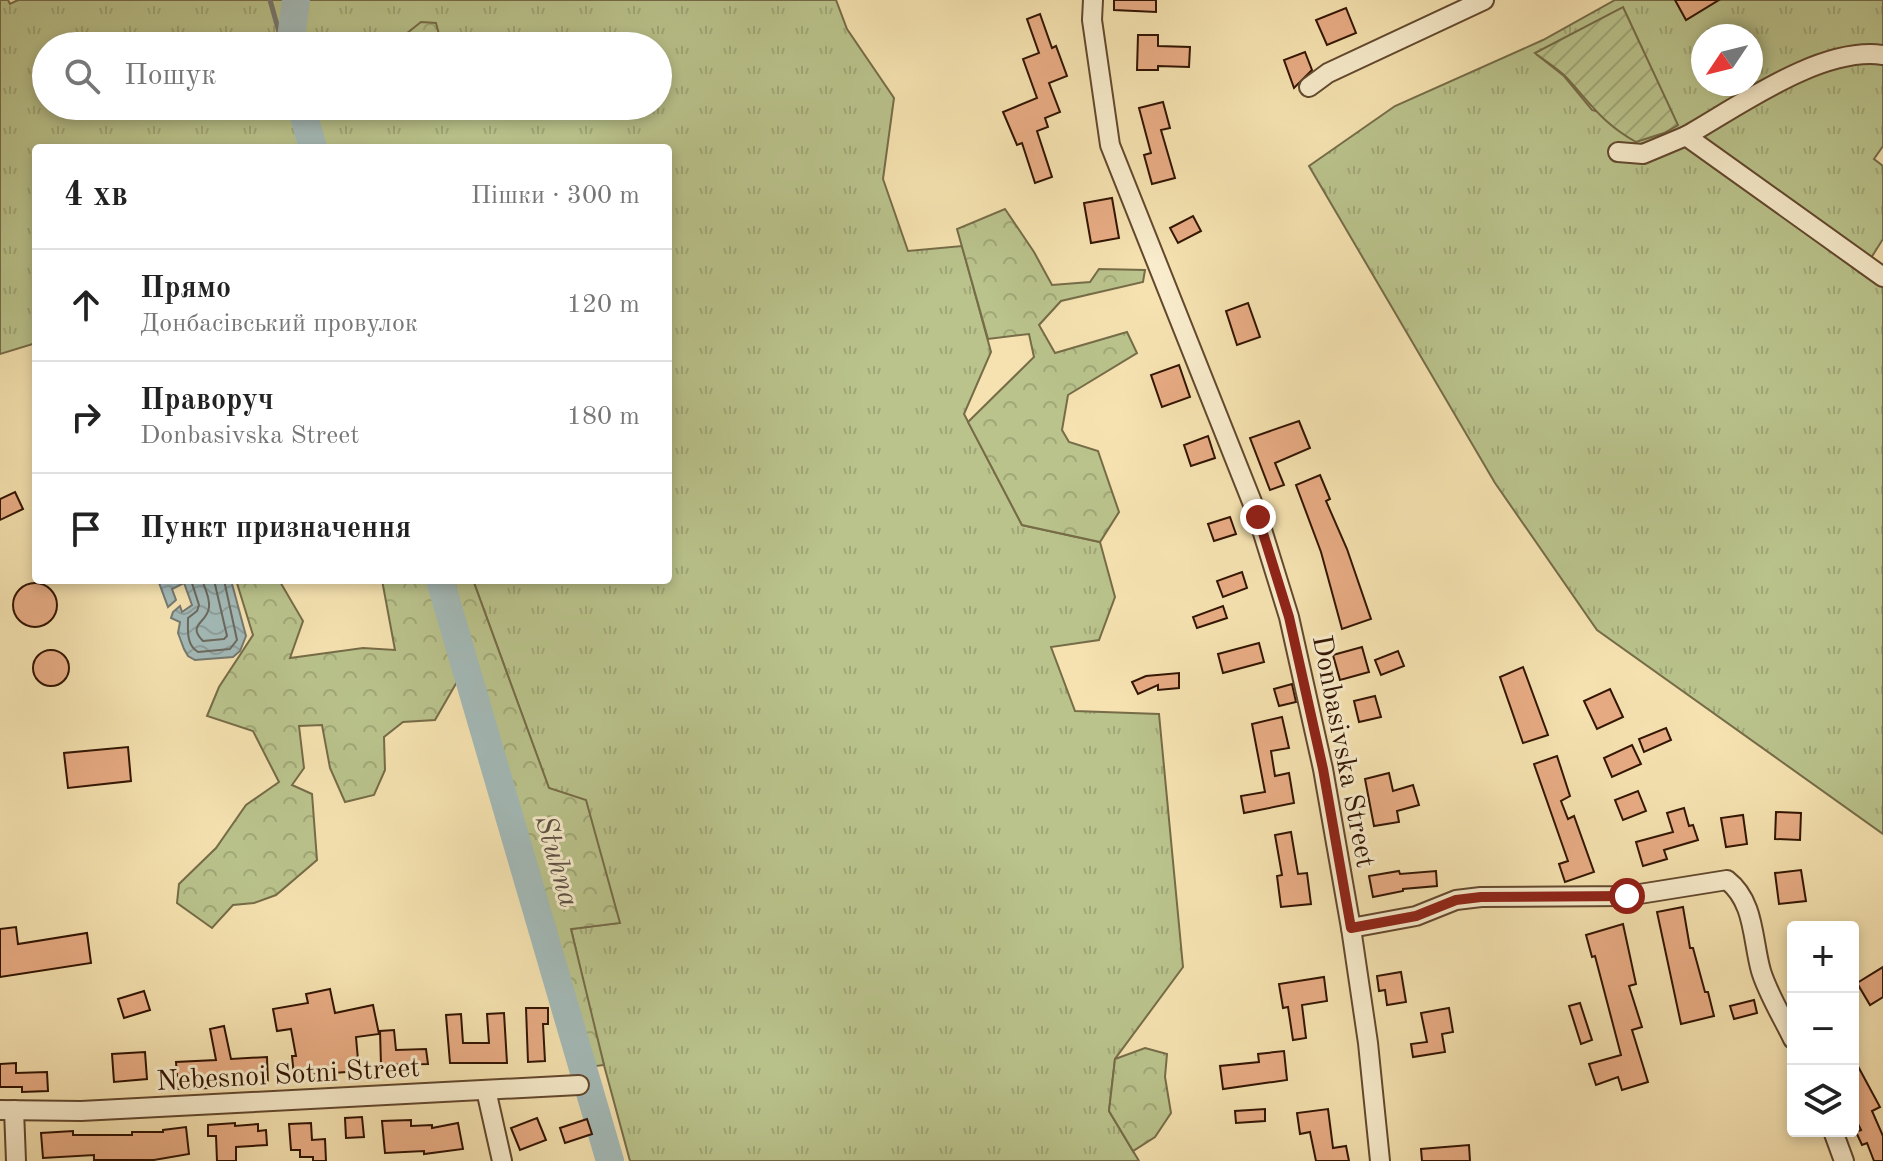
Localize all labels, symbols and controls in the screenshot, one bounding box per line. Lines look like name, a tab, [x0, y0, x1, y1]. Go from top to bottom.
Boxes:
north arrow	[1691, 24, 1763, 96]
search box	[32, 32, 672, 120]
icon: search	[60, 54, 104, 98]
text: Пошук	[124, 61, 216, 91]
text: 4 хв	[64, 179, 128, 213]
text: Пішки · 300 m	[471, 183, 640, 209]
text: Прямо	[140, 274, 231, 304]
icon: ahead	[64, 283, 108, 327]
text: 120 m	[567, 292, 640, 318]
text: Донбасівський провулок	[140, 311, 418, 337]
text: Праворуч	[140, 386, 274, 416]
icon: right	[64, 395, 108, 439]
text: 180 m	[567, 404, 640, 430]
text: Donbasivska Street	[140, 423, 359, 449]
route end	[1240, 499, 1276, 535]
icon: arrive	[64, 507, 108, 551]
text: Пункт призначення	[140, 514, 411, 544]
street label: Donbasivska Street	[1306, 633, 1378, 870]
water label: Stuhna	[529, 812, 583, 911]
route start	[1609, 878, 1645, 914]
map controls	[1787, 921, 1859, 1137]
button: +	[1787, 921, 1859, 993]
button: −	[1787, 993, 1859, 1065]
street label: Nebesnoi Sotni Street	[156, 1055, 421, 1097]
button: layers	[1787, 1065, 1859, 1137]

